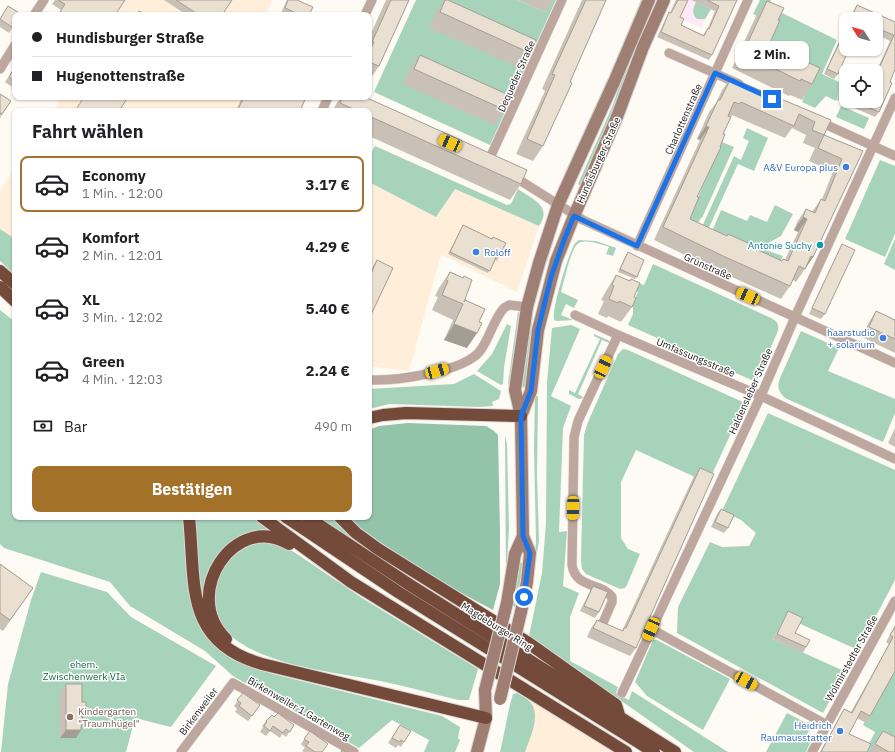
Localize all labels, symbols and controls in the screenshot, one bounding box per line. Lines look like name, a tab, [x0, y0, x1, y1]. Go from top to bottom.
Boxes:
north arrow	[839, 12, 883, 56]
map controls	[839, 12, 883, 108]
text: Hundisburger Straße	[56, 28, 204, 47]
street label: Dequeder Straße	[495, 38, 538, 114]
callout: 2 Min.	[735, 41, 809, 69]
text: 2 Min.	[753, 46, 791, 63]
button: locate	[839, 64, 883, 108]
text: Hugenottenstraße	[56, 66, 185, 85]
street label: Charlottenstraße	[662, 81, 705, 157]
route end	[763, 90, 781, 108]
street label: Hundisburger Straße	[574, 114, 624, 206]
text: Fahrt wählen	[32, 120, 143, 143]
car	[437, 133, 463, 153]
place label: A&V Europa plus	[763, 161, 838, 174]
marker: A&V Europa plus	[841, 162, 851, 172]
icon: car	[34, 166, 70, 202]
text: Economy	[82, 166, 146, 185]
text: 3.17 €	[305, 175, 350, 194]
text: 1 Min. · 12:00	[82, 185, 163, 202]
icon: car	[34, 228, 70, 264]
text: Komfort	[82, 228, 140, 247]
text: 4.29 €	[305, 237, 350, 256]
place label: Antonie Suchy	[748, 239, 812, 252]
marker: Antonie Suchy	[815, 240, 825, 250]
place label: Roloff	[484, 246, 511, 259]
text: 2 Min. · 12:01	[82, 247, 163, 264]
marker: Roloff	[471, 247, 481, 257]
street label: Grünstraße	[682, 250, 734, 283]
car	[735, 286, 761, 306]
icon: car	[34, 290, 70, 326]
text: XL	[82, 290, 100, 309]
text: 5.40 €	[305, 299, 350, 318]
text: 3 Min. · 12:02	[82, 309, 163, 326]
place label: haarstudio + solarium	[827, 326, 875, 351]
marker: haarstudio + solarium	[878, 333, 888, 343]
street label: Umfassungsstraße	[654, 335, 738, 380]
street label: Haldensleber Straße	[726, 346, 775, 436]
icon: car	[34, 352, 70, 388]
text: Green	[82, 352, 125, 371]
car	[592, 354, 614, 380]
text: 2.24 €	[305, 361, 350, 380]
car	[424, 362, 450, 380]
text: 4 Min. · 12:03	[82, 371, 163, 388]
icon: cash	[32, 415, 54, 437]
text: Bar	[64, 417, 87, 436]
text: 490 m	[314, 418, 352, 435]
button: Bestätigen	[32, 466, 352, 512]
car	[567, 496, 579, 520]
route start	[515, 588, 533, 606]
street label: Magdeburger Ring	[459, 599, 535, 654]
street label: Wolmirstedter Straße	[822, 612, 881, 704]
car	[641, 616, 661, 642]
park label: ehem. Zwischenwerk VIa	[43, 658, 126, 683]
car	[733, 670, 759, 692]
street label: Birkenweiler 1.Gartenweg	[245, 674, 353, 743]
street label: Birkenweiler	[176, 685, 221, 738]
place label: Kindergarten "Traumhügel"	[78, 705, 140, 730]
marker: Kindergarten "Traumhügel"	[65, 712, 75, 722]
place label: Heidrich Raumausstatter	[760, 719, 832, 744]
marker: Heidrich Raumausstatter	[835, 726, 845, 736]

